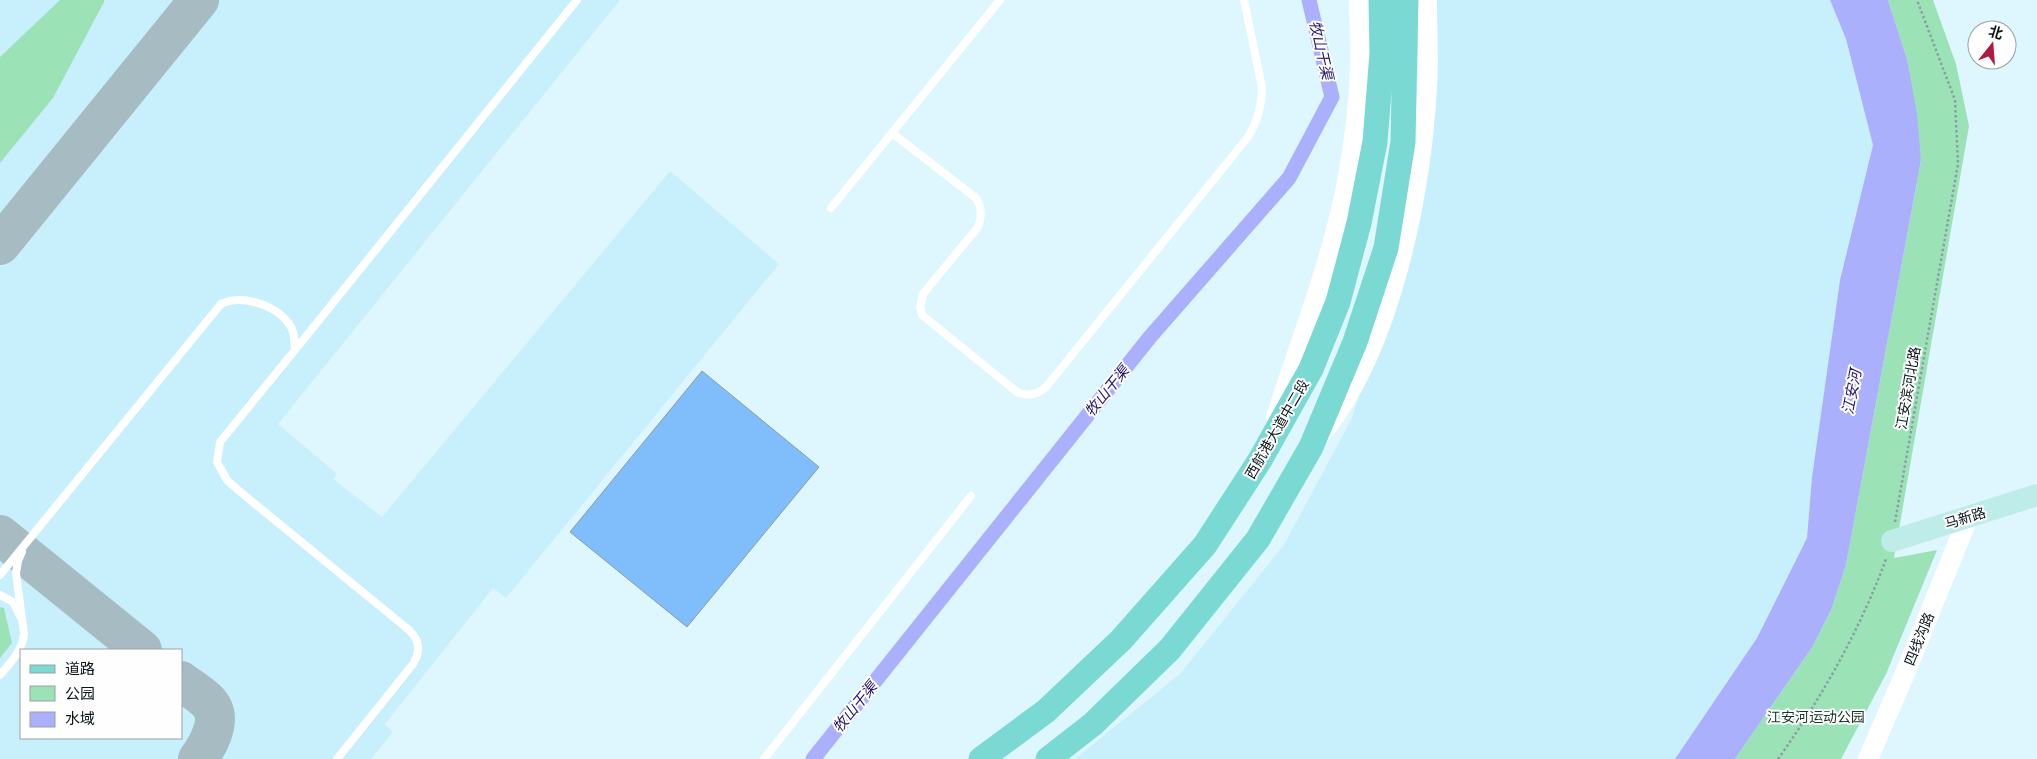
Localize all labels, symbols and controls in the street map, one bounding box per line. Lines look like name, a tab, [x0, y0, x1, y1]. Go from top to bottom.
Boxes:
water label: 牧山干渠	[1305, 19, 1338, 83]
north arrow	[1967, 20, 2017, 70]
text: 北	[1986, 22, 2005, 43]
street label: 江安滨河北路	[1892, 345, 1924, 431]
water label: 牧山干渠	[1080, 360, 1134, 420]
water label: 江安河	[1838, 365, 1866, 416]
street label: 西航港大道中二段	[1241, 376, 1313, 482]
street label: 马新路	[1942, 503, 1988, 533]
street label: 四线沟路	[1900, 610, 1938, 668]
legend	[20, 649, 182, 739]
text: 道路	[65, 659, 95, 678]
water label: 牧山干渠	[828, 676, 882, 736]
text: 公园	[65, 684, 95, 703]
park label: 江安河运动公园	[1767, 708, 1865, 726]
text: 水域	[65, 709, 95, 728]

